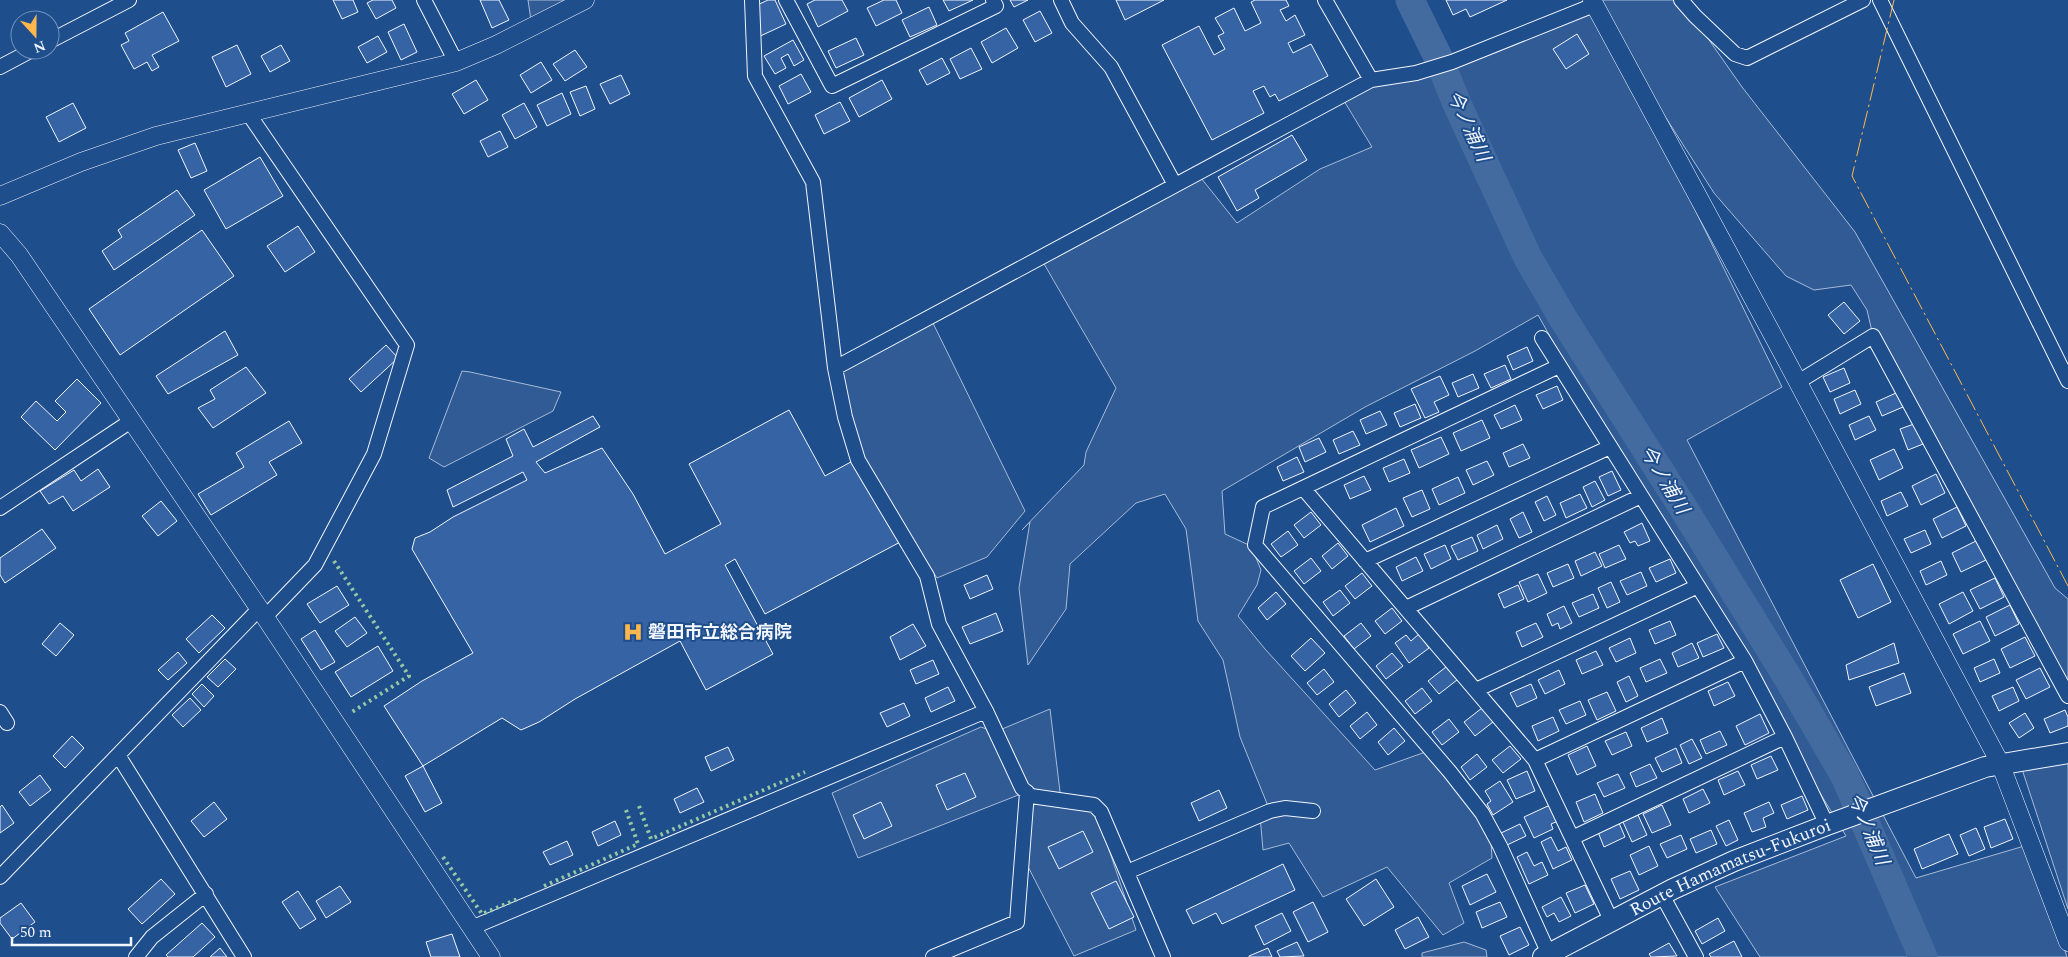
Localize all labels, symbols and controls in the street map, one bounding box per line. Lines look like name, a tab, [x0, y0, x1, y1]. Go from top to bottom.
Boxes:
north arrow	[10, 10, 60, 60]
text: N	[30, 35, 49, 59]
water label: 今ノ浦川	[1439, 85, 1498, 168]
water label: 今ノ浦川	[1632, 440, 1697, 522]
place label: 磐田市立総合病院	[648, 619, 792, 646]
hospital icon: 磐田市立総合病院	[622, 621, 644, 643]
water label: 今ノ浦川	[1840, 788, 1897, 871]
street label: Route Hamamatsu-Fukuroi	[1625, 811, 1835, 923]
scale bar	[12, 914, 131, 946]
text: 50 m	[20, 921, 52, 944]

